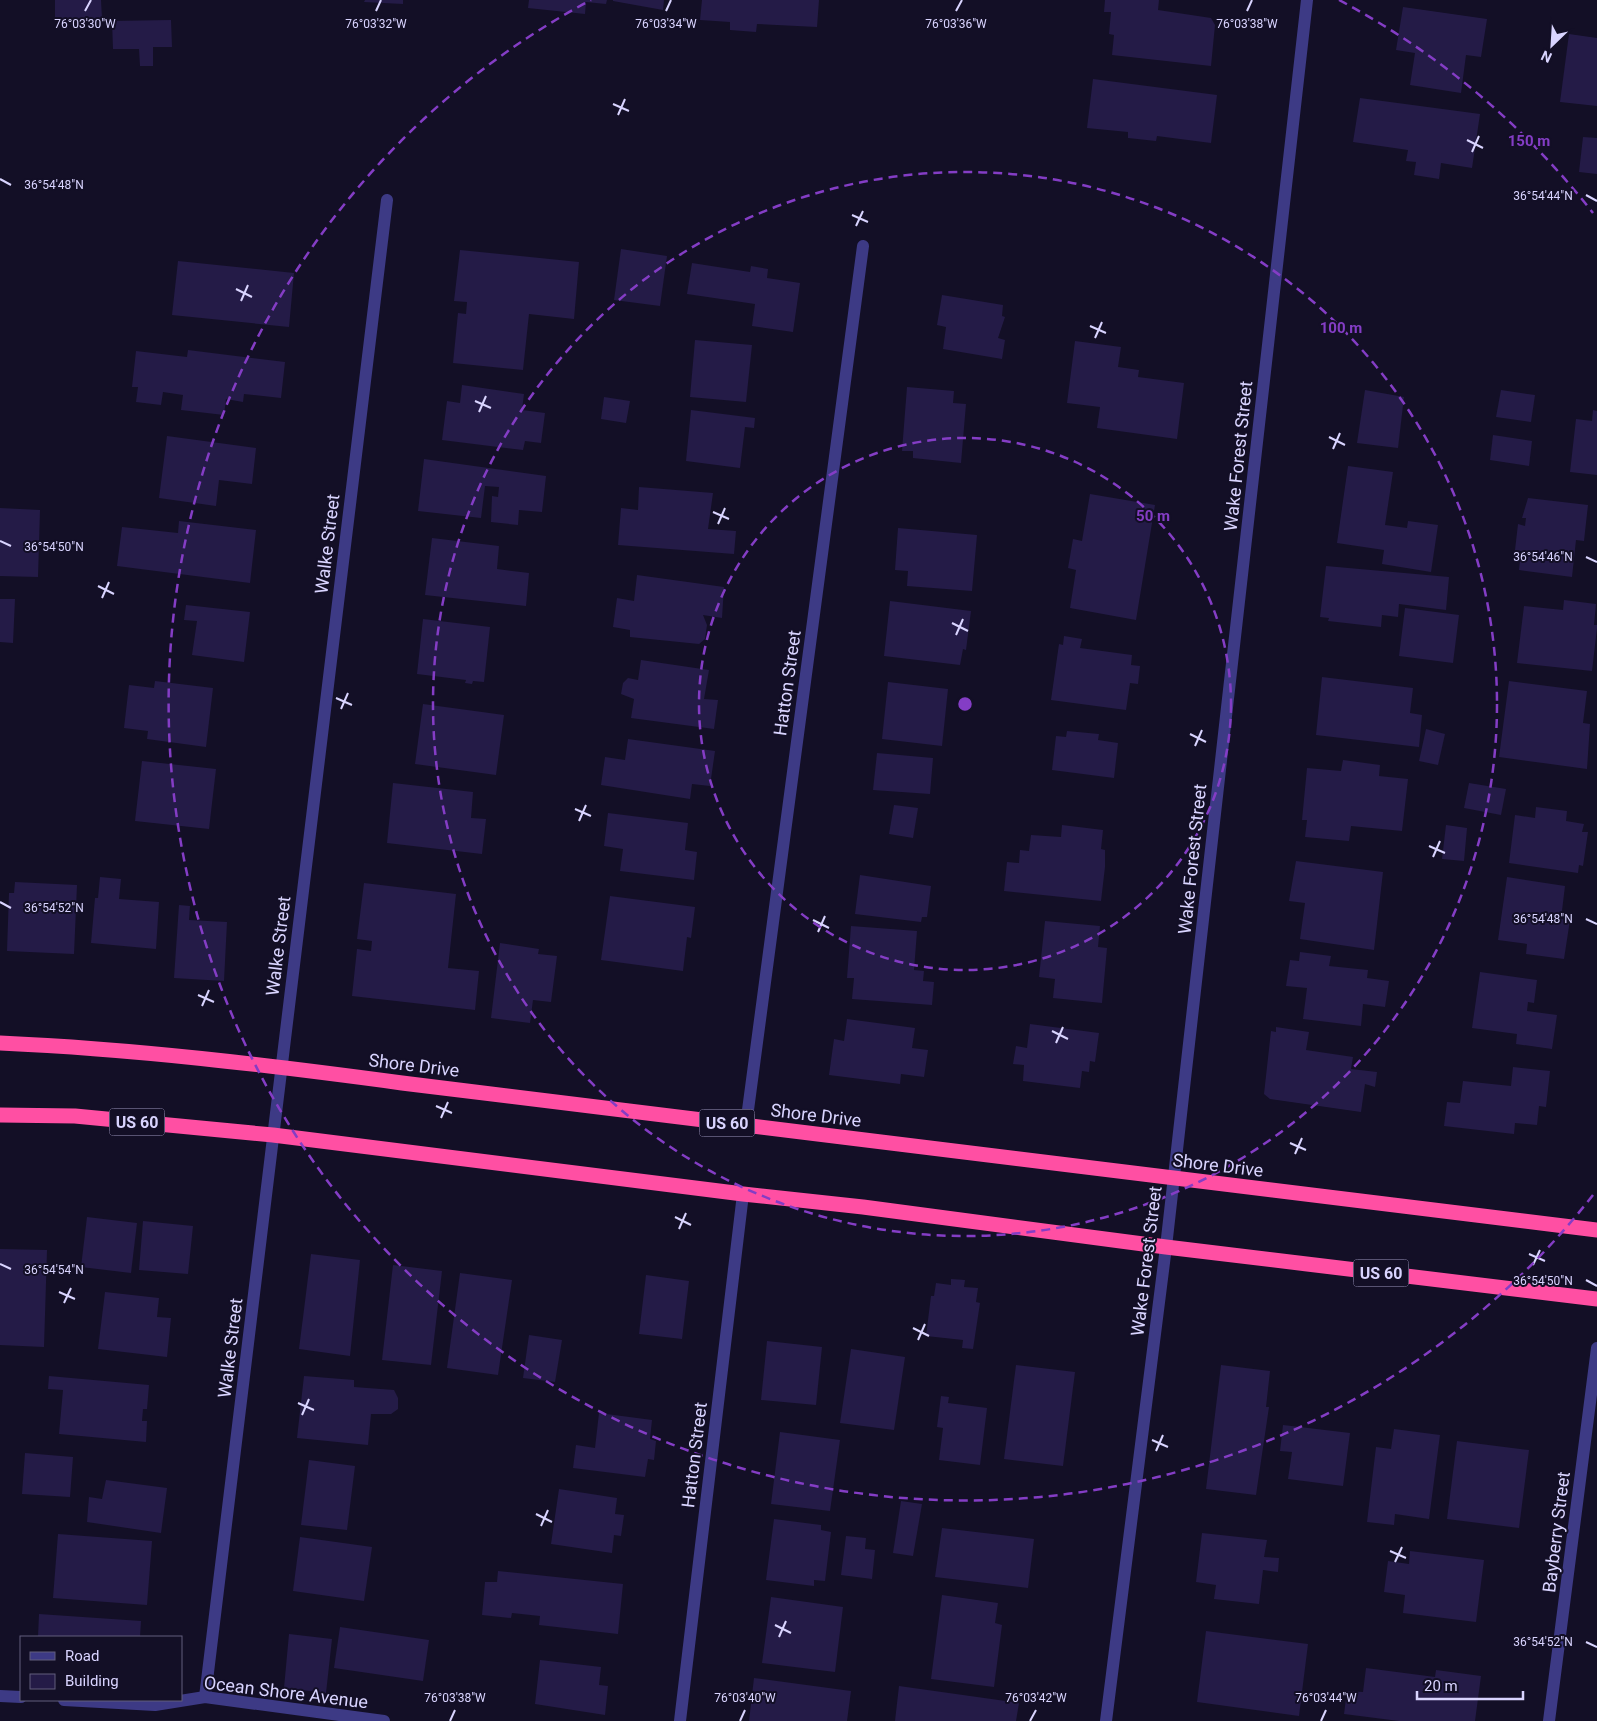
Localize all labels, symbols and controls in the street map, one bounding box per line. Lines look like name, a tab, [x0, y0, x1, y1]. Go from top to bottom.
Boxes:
text: 76°03'30"W	[54, 17, 116, 31]
text: 76°03'32"W	[345, 17, 407, 31]
text: 76°03'34"W	[635, 17, 697, 31]
text: 76°03'36"W	[925, 17, 987, 31]
text: 76°03'38"W	[1216, 17, 1278, 31]
north arrow	[1527, 20, 1577, 70]
text: N	[1539, 47, 1554, 66]
text: 150 m	[1508, 132, 1550, 150]
text: 36°54'48"N	[24, 178, 84, 192]
text: 36°54'44"N	[1513, 189, 1573, 203]
text: 100 m	[1320, 319, 1362, 337]
street label: Wake Forest Street	[1220, 380, 1256, 532]
street label: Walke Street	[310, 493, 344, 595]
text: 50 m	[1136, 507, 1170, 525]
text: 36°54'50"N	[24, 540, 84, 554]
text: 36°54'46"N	[1513, 550, 1573, 564]
street label: Hatton Street	[769, 629, 805, 737]
centre of rings	[956, 695, 974, 713]
street label: Wake Forest Street	[1174, 783, 1210, 935]
street label: Walke Street	[261, 895, 295, 997]
text: 36°54'52"N	[24, 901, 84, 915]
text: 36°54'48"N	[1513, 912, 1573, 926]
street label: Shore Drive	[367, 1049, 461, 1081]
street label: Shore Drive	[769, 1099, 863, 1131]
road number: US 60	[110, 1108, 164, 1136]
road number: US 60	[700, 1110, 754, 1136]
street label: Shore Drive	[1171, 1149, 1265, 1181]
street label: Wake Forest Street	[1126, 1185, 1166, 1337]
road number: US 60	[1354, 1260, 1408, 1286]
text: 36°54'54"N	[24, 1263, 84, 1277]
text: 36°54'50"N	[1513, 1274, 1573, 1288]
street label: Walke Street	[213, 1297, 247, 1399]
street label: Hatton Street	[677, 1401, 711, 1509]
street label: Bayberry Street	[1538, 1470, 1574, 1594]
text: 36°54'52"N	[1513, 1635, 1573, 1649]
legend	[20, 1636, 182, 1701]
text: Road	[65, 1647, 99, 1665]
scale bar	[1417, 1668, 1523, 1700]
text: Building	[65, 1672, 119, 1690]
street label: Ocean Shore Avenue	[203, 1672, 369, 1712]
text: 20 m	[1424, 1677, 1458, 1695]
text: 76°03'38"W	[424, 1691, 486, 1705]
text: 76°03'40"W	[714, 1691, 776, 1705]
text: 76°03'42"W	[1005, 1691, 1067, 1705]
text: 76°03'44"W	[1295, 1691, 1357, 1705]

